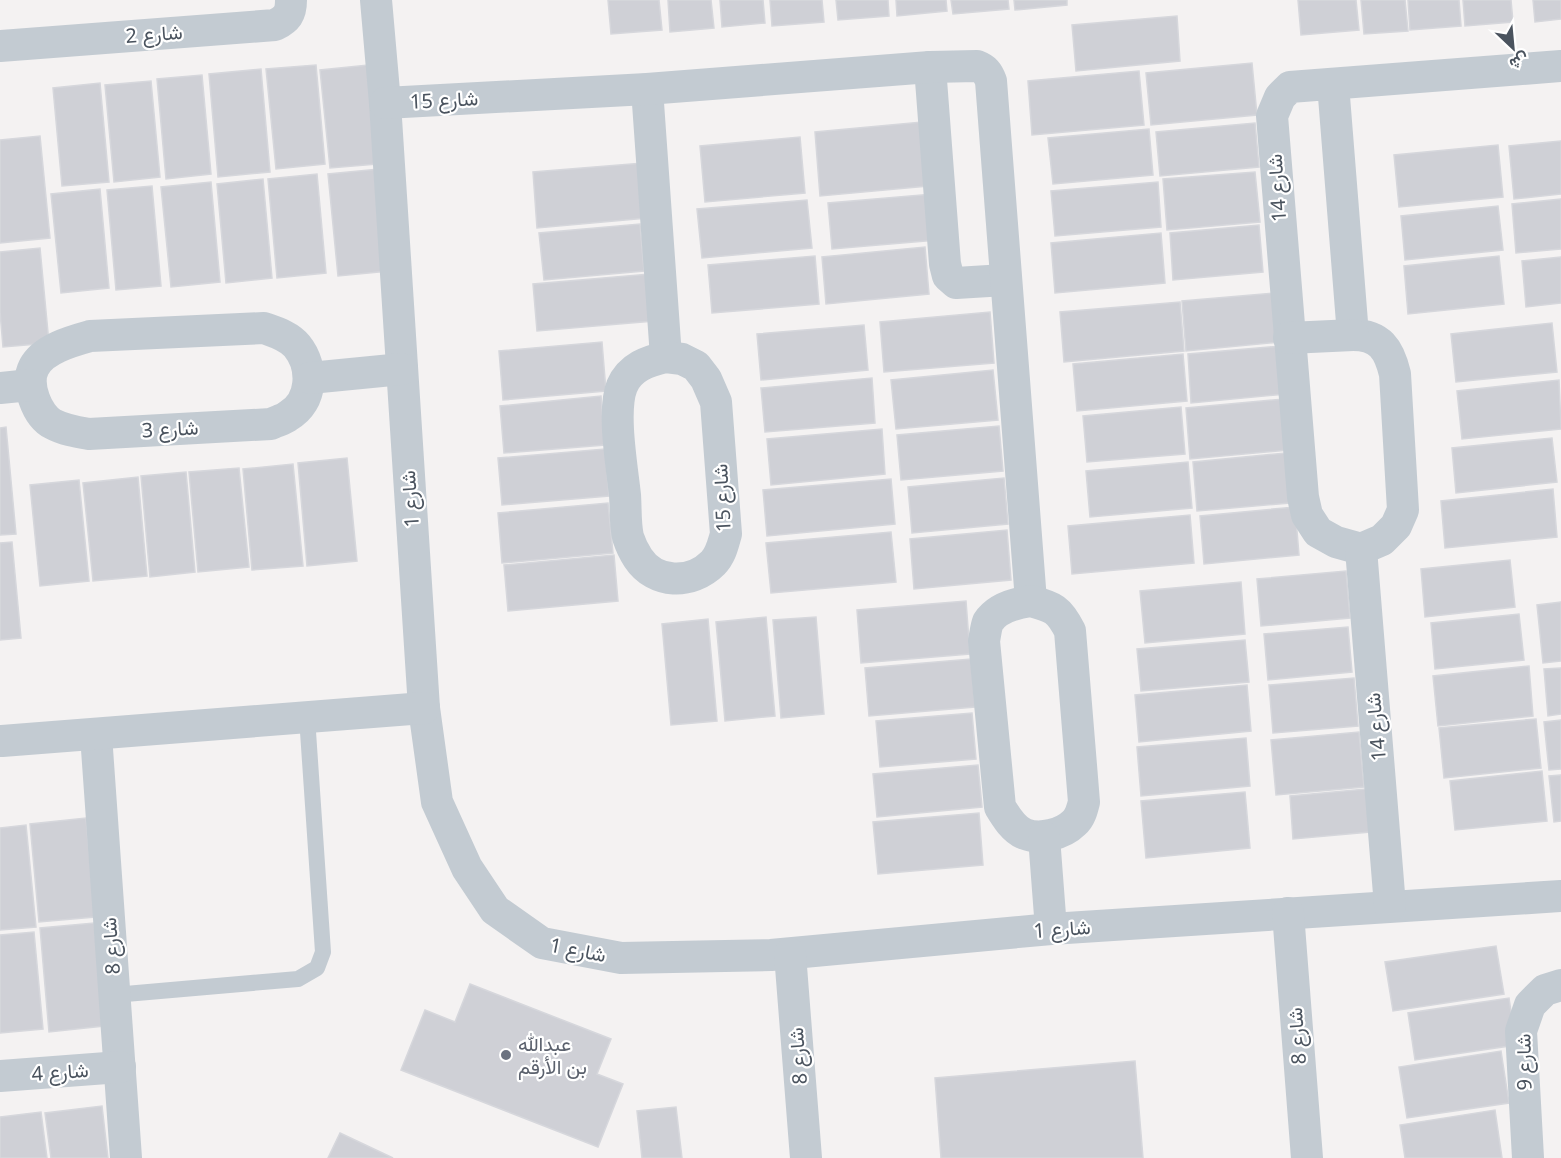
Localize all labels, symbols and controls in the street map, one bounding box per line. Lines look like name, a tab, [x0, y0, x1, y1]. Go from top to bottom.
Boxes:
street label: شارع 2	[125, 18, 183, 50]
north arrow	[1483, 18, 1543, 78]
text: ش	[1506, 47, 1533, 76]
street label: شارع 15	[409, 84, 479, 116]
street label: شارع 14	[1261, 153, 1293, 223]
street label: شارع 3	[141, 414, 199, 444]
street label: شارع 15	[706, 463, 738, 533]
street label: شارع 1	[394, 470, 426, 528]
street label: شارع 14	[1359, 692, 1393, 762]
street label: شارع 1	[1033, 913, 1091, 945]
street label: شارع 8	[95, 917, 127, 975]
street label: شارع 1	[547, 931, 609, 969]
street label: شارع 8	[1281, 1007, 1313, 1065]
street label: شارع 8	[782, 1027, 814, 1085]
place label: عبدالله بن الأرقم	[518, 1030, 587, 1080]
street label: شارع 9	[1510, 1033, 1538, 1091]
marker: عبدالله بن الأرقم	[499, 1048, 513, 1062]
street label: شارع 4	[31, 1056, 89, 1088]

